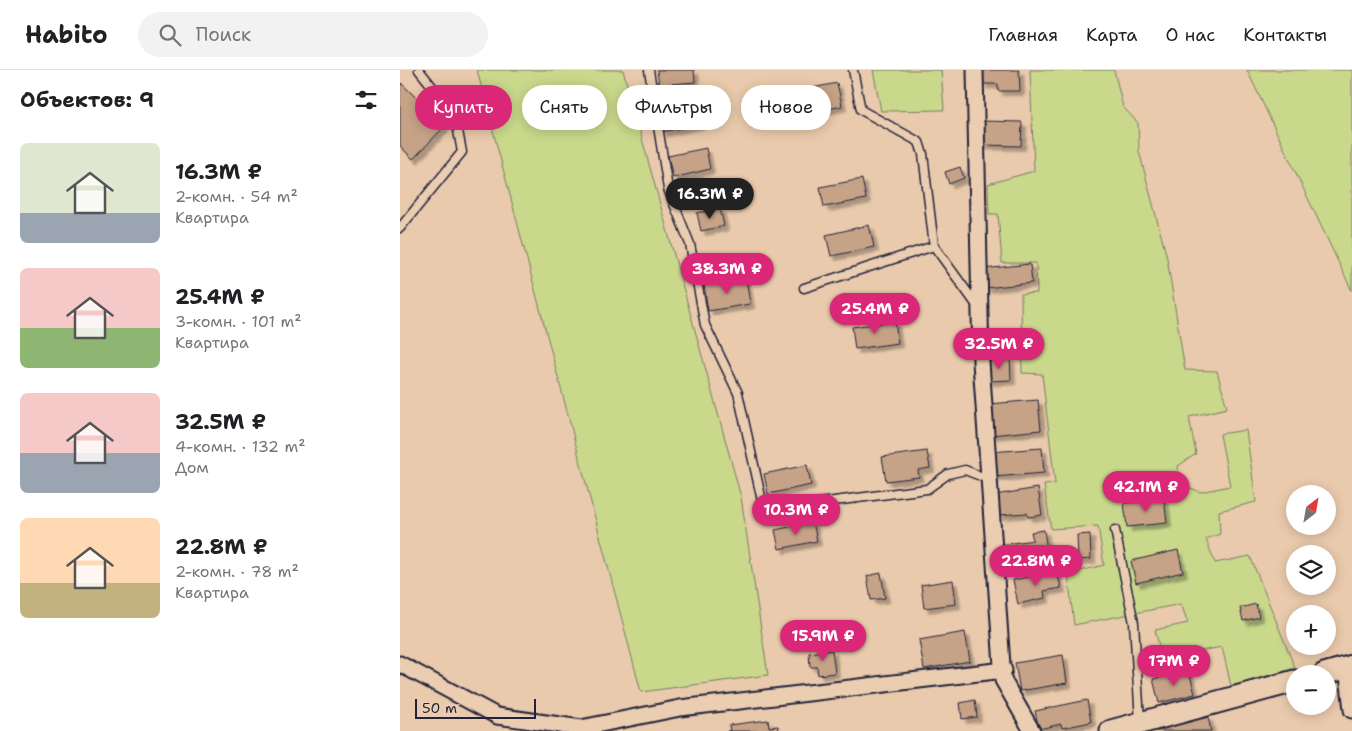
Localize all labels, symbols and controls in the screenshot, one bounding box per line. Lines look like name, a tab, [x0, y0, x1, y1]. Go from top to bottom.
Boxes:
search box	[138, 12, 488, 57]
text: Habito	[25, 19, 108, 51]
icon: search	[156, 21, 184, 49]
text: Поиск	[196, 22, 251, 47]
text: Главная	[988, 23, 1058, 47]
text: Карта	[1086, 23, 1138, 47]
text: О нас	[1166, 23, 1215, 47]
text: Контакты	[1243, 23, 1327, 47]
chip: Купить	[415, 85, 512, 130]
chip: Снять	[522, 85, 607, 130]
chip: Фильтры	[617, 85, 731, 130]
chip: Новое	[741, 85, 831, 130]
text: Объектов: 9	[20, 86, 154, 114]
icon: filters	[352, 86, 380, 114]
text: 16.3M ₽	[175, 158, 262, 186]
icon: home	[60, 163, 120, 223]
pin: 16.3M ₽	[664, 178, 756, 220]
text: 16.3M ₽	[677, 183, 743, 204]
text: 2-комн. · 54 m²	[175, 186, 298, 207]
text: Квартира	[175, 207, 249, 228]
pin: 38.3M ₽	[681, 252, 773, 295]
text: 38.3M ₽	[692, 258, 762, 279]
text: 25.4M ₽	[175, 283, 265, 311]
icon: home	[60, 288, 120, 348]
pin: 25.4M ₽	[829, 292, 921, 335]
text: 25.4M ₽	[841, 298, 909, 319]
text: 3-комн. · 101 m²	[175, 311, 302, 332]
pin: 32.5M ₽	[953, 328, 1045, 370]
text: Квартира	[175, 332, 249, 353]
text: 32.5M ₽	[964, 333, 1034, 354]
text: 32.5M ₽	[175, 408, 266, 436]
icon: home	[60, 413, 120, 473]
text: 4-комн. · 132 m²	[175, 436, 306, 457]
text: Дом	[175, 457, 209, 478]
pin: 42.1M ₽	[1100, 470, 1192, 513]
text: 42.1M ₽	[1114, 476, 1178, 497]
north arrow	[1286, 485, 1336, 535]
map controls	[1286, 485, 1336, 715]
pin: 10.3M ₽	[750, 494, 842, 536]
text: 10.3M ₽	[763, 499, 829, 520]
text: 22.8M ₽	[175, 533, 268, 561]
icon: home	[60, 538, 120, 598]
pin: 22.8M ₽	[990, 544, 1082, 587]
button: layers	[1286, 545, 1336, 595]
text: 22.8M ₽	[1001, 550, 1071, 571]
text: 2-комн. · 78 m²	[175, 561, 299, 582]
text: Квартира	[175, 582, 249, 603]
button: +	[1286, 605, 1336, 655]
pin: 15.9M ₽	[777, 620, 869, 662]
text: 15.9M ₽	[791, 625, 855, 646]
pin: 17M ₽	[1139, 644, 1209, 687]
text: 17M ₽	[1148, 650, 1200, 671]
button: −	[1286, 665, 1336, 715]
scale bar	[415, 696, 536, 719]
text: 50 m	[422, 699, 457, 717]

